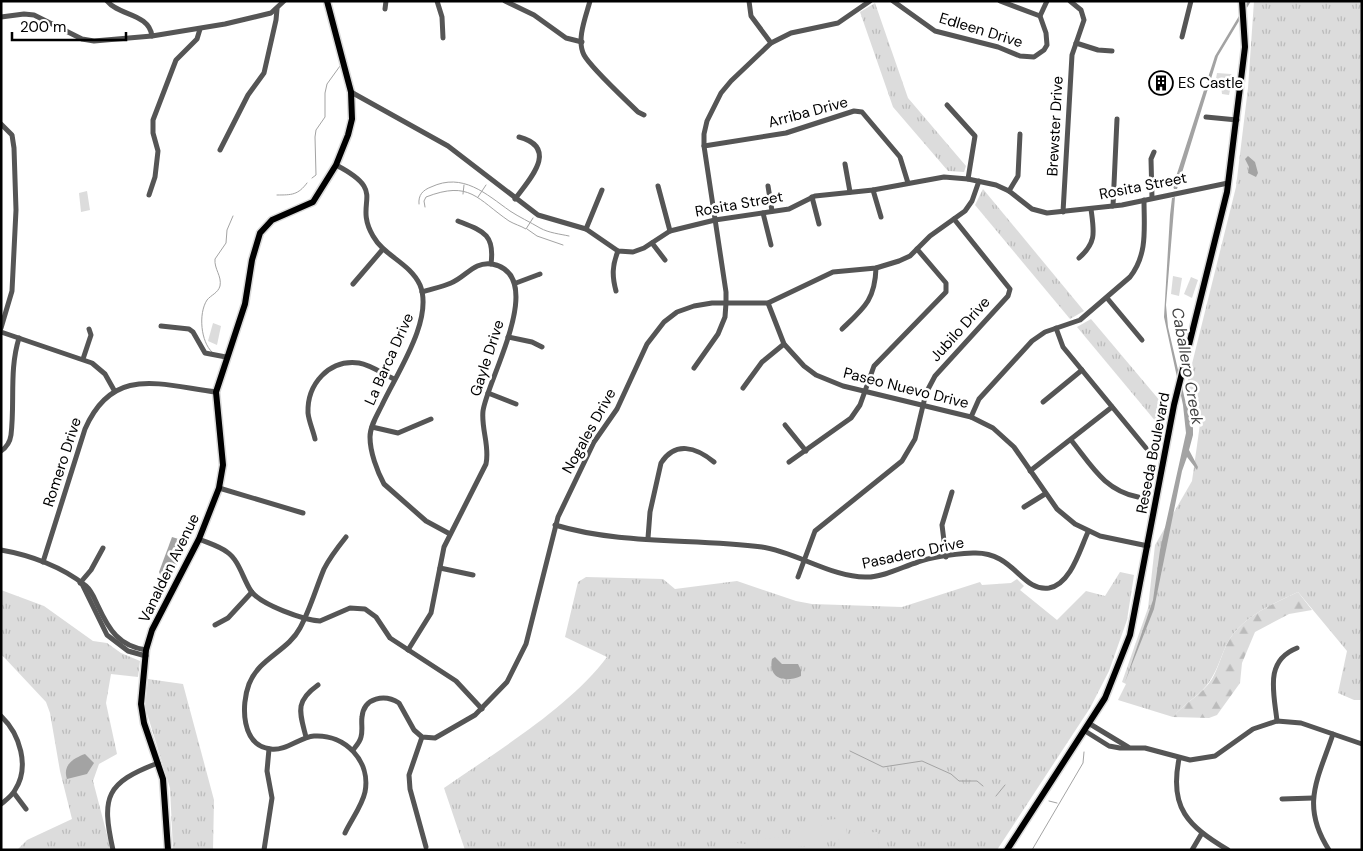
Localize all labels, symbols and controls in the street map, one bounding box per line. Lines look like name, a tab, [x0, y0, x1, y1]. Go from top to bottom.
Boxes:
street label: Edleen Drive	[937, 8, 1025, 52]
scale bar	[12, 10, 126, 42]
text: 200 m	[20, 17, 66, 37]
building icon: ES Castle	[1148, 70, 1174, 96]
place label: ES Castle	[1178, 73, 1243, 93]
street label: Brewster Drive	[1042, 75, 1068, 177]
street label: Arriba Drive	[766, 92, 850, 132]
street label: Rosita Street	[1097, 168, 1189, 204]
street label: Rosita Street	[693, 186, 785, 222]
street label: Jubilo Drive	[926, 292, 994, 366]
water label: Caballero Creek	[1167, 306, 1208, 427]
street label: La Barca Drive	[360, 310, 418, 408]
street label: Gayle Drive	[465, 317, 509, 399]
street label: Paseo Nuevo Drive	[841, 363, 971, 413]
street label: Nogales Drive	[557, 385, 621, 477]
street label: Reseda Boulevard	[1131, 391, 1175, 515]
street label: Romero Drive	[38, 415, 86, 509]
street label: Vanalden Avenue	[134, 510, 204, 626]
street label: Pasadero Drive	[860, 532, 966, 574]

